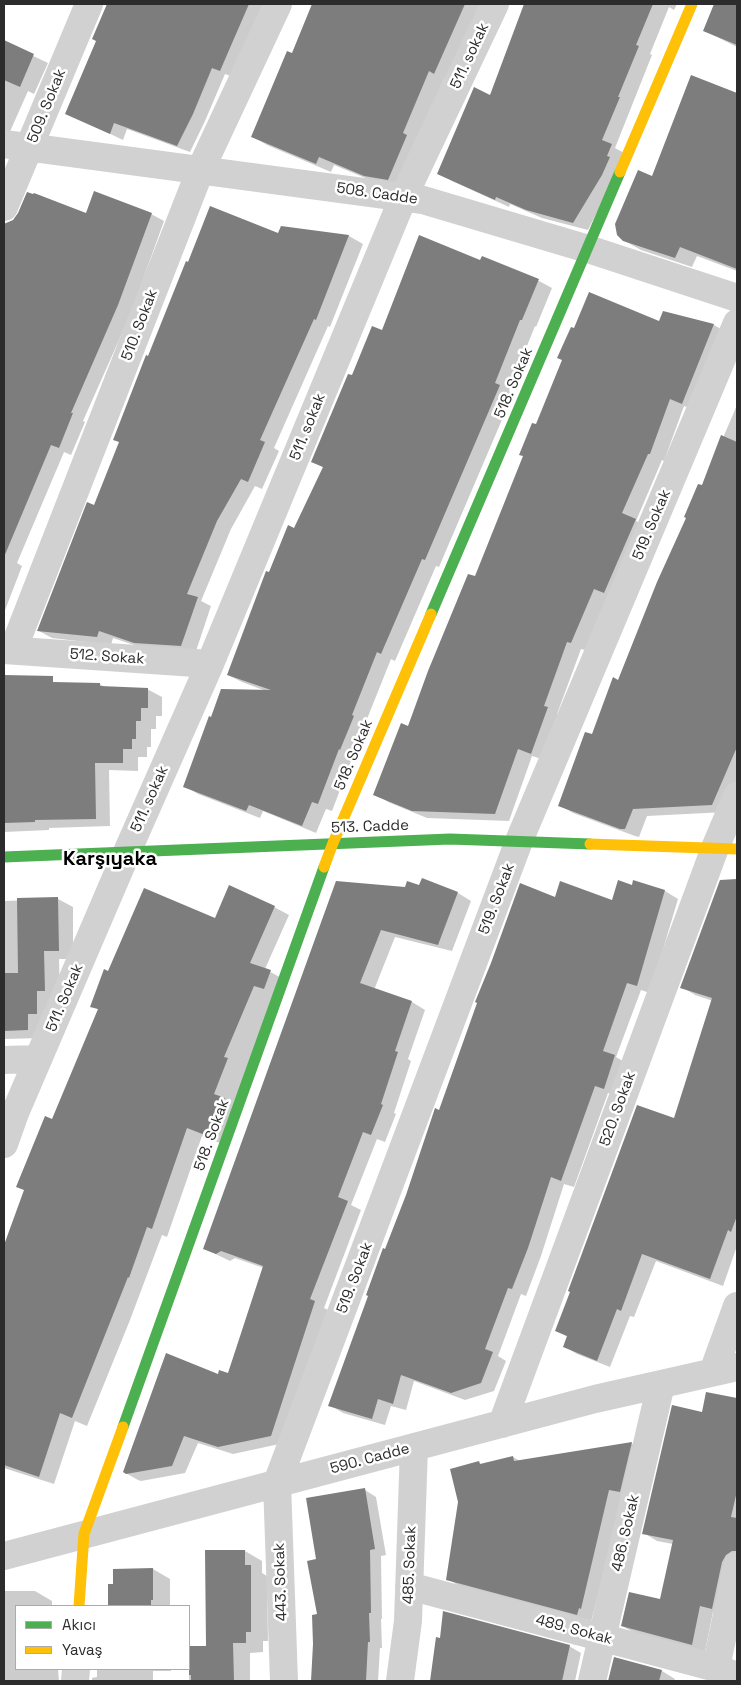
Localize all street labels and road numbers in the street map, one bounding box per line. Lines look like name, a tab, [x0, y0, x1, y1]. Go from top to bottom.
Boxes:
street label: 511. sokak	[447, 20, 493, 92]
street label: 509. Sokak	[24, 66, 70, 146]
street label: 508. Cadde	[335, 179, 419, 209]
street label: 510. Sokak	[118, 287, 162, 363]
street label: 518. Sokak	[491, 345, 537, 421]
street label: 511. sokak	[286, 391, 330, 463]
street label: 519. Sokak	[629, 487, 675, 563]
street label: 512. Sokak	[69, 645, 145, 669]
street label: 518. Sokak	[331, 717, 377, 793]
street label: 511. sokak	[127, 763, 173, 835]
street label: 513. Cadde	[331, 817, 409, 837]
street label: 519. Sokak	[475, 861, 519, 937]
street label: 511. Sokak	[43, 961, 87, 1035]
street label: 520. Sokak	[596, 1069, 640, 1149]
street label: 518. Sokak	[191, 1097, 233, 1173]
street label: 519. Sokak	[333, 1240, 377, 1316]
street label: 590. Cadde	[328, 1440, 412, 1478]
street label: 486. Sokak	[608, 1493, 644, 1573]
street label: 485. Sokak	[400, 1526, 420, 1604]
street label: 443. Sokak	[271, 1542, 291, 1622]
street label: 489. Sokak	[534, 1611, 614, 1649]

